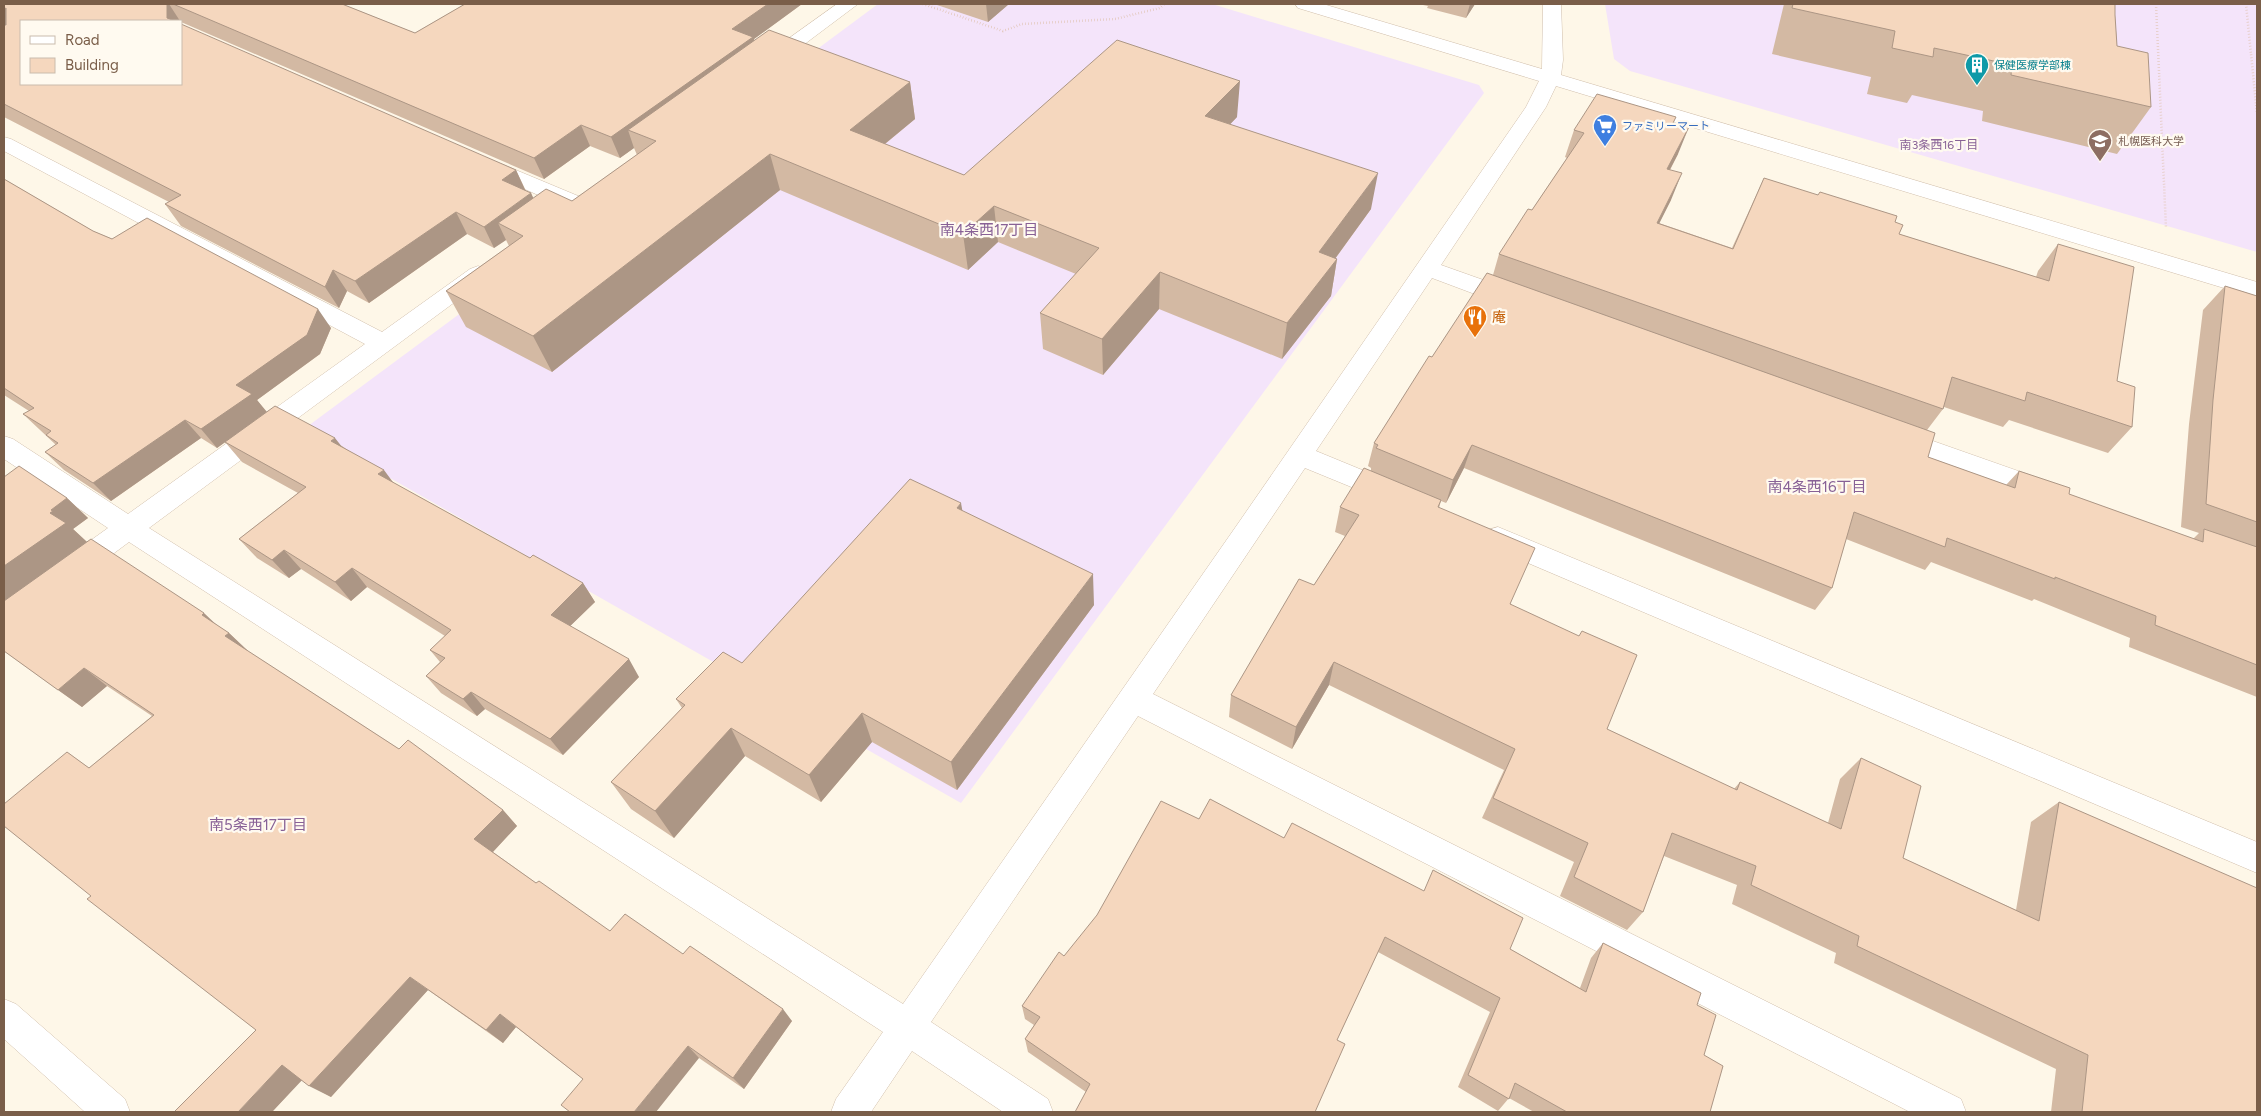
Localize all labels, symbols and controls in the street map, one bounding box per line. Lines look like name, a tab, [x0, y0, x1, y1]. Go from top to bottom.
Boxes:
legend	[20, 20, 182, 85]
text: Road	[65, 31, 100, 49]
building icon: 保健医療学部棟	[1964, 52, 1990, 86]
text: Building	[65, 56, 119, 74]
place label: 保健医療学部棟	[1994, 59, 2071, 72]
supermarket icon: ファミリーマート	[1592, 113, 1618, 147]
place label: ファミリーマート	[1622, 120, 1710, 133]
school or university icon: 札幌医科大学	[2087, 128, 2113, 162]
place label: 札幌医科大学	[2118, 135, 2184, 148]
district label: 南3条西16丁目	[1900, 138, 1978, 152]
district label: 南4条西17丁目	[940, 221, 1038, 239]
restaurant icon: 庵	[1462, 304, 1488, 338]
place label: 庵	[1492, 309, 1506, 326]
district label: 南4条西16丁目	[1767, 478, 1867, 496]
district label: 南5条西17丁目	[209, 816, 307, 834]

